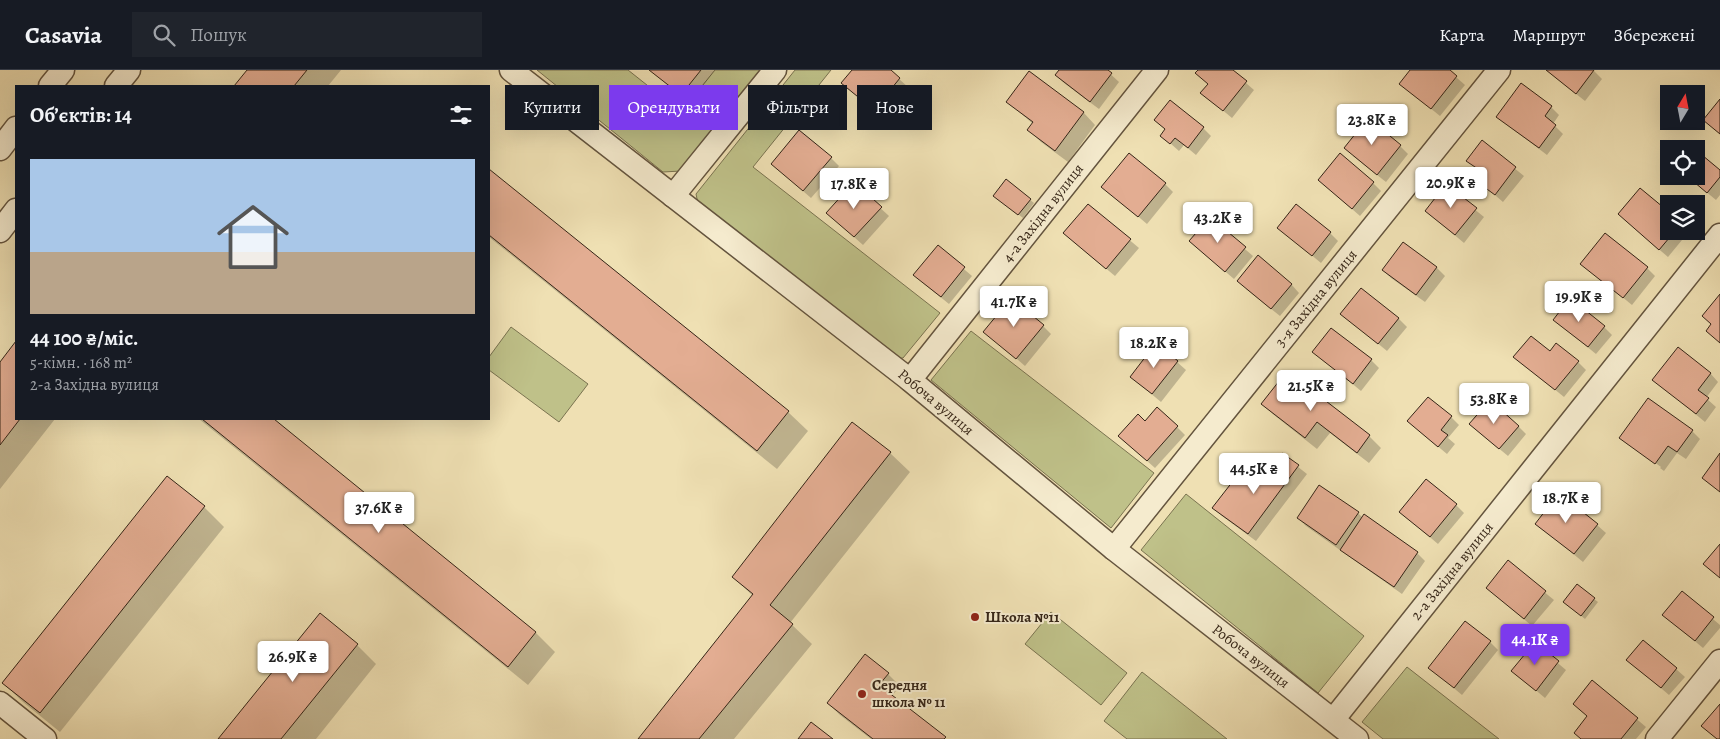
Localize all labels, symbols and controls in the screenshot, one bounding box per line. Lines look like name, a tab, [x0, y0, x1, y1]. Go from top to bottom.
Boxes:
search box	[132, 12, 482, 57]
text: Casavia	[25, 19, 102, 51]
icon: search	[150, 21, 178, 49]
text: Пошук	[190, 22, 247, 48]
text: Карта	[1439, 23, 1485, 47]
text: Маршрут	[1513, 23, 1586, 47]
text: Збережені	[1614, 23, 1695, 47]
chip: Купити	[505, 85, 599, 130]
chip: Орендувати	[609, 85, 738, 130]
chip: Фільтри	[748, 85, 847, 130]
chip: Нове	[857, 85, 932, 130]
north arrow	[1660, 85, 1705, 130]
map controls	[1660, 85, 1705, 240]
text: Об’єктів: 14	[30, 101, 132, 129]
icon: filters	[447, 101, 475, 129]
pin: 23.8K ₴	[1326, 104, 1418, 146]
text: 23.8K ₴	[1348, 109, 1396, 131]
button: locate	[1660, 140, 1705, 185]
street label: 4-а Західна вулиця	[998, 159, 1088, 267]
pin: 20.9K ₴	[1405, 166, 1497, 209]
pin: 17.8K ₴	[808, 168, 900, 210]
text: 20.9K ₴	[1426, 172, 1476, 194]
text: 17.8K ₴	[831, 173, 877, 195]
icon: home	[208, 192, 298, 282]
button: layers	[1660, 195, 1705, 240]
pin: 43.2K ₴	[1172, 202, 1264, 244]
text: 43.2K ₴	[1194, 207, 1242, 229]
street label: 3-я Західна вулиця	[1270, 245, 1362, 351]
pin: 19.9K ₴	[1533, 280, 1625, 323]
pin: 41.7K ₴	[968, 286, 1060, 328]
text: 19.9K ₴	[1556, 286, 1602, 308]
text: 41.7K ₴	[991, 291, 1037, 313]
text: 44 100 ₴/міс.	[30, 324, 139, 352]
pin: 18.2K ₴	[1108, 326, 1200, 369]
text: 18.2K ₴	[1130, 332, 1178, 354]
text: 5-кімн. · 168 m²	[30, 352, 132, 374]
street label: Робоча вулиця	[894, 364, 978, 440]
pin: 21.5K ₴	[1265, 370, 1357, 412]
text: 2-а Західна вулиця	[30, 374, 159, 396]
text: 21.5K ₴	[1288, 375, 1334, 397]
pin: 53.8K ₴	[1448, 382, 1540, 425]
text: 53.8K ₴	[1470, 388, 1518, 410]
pin: 44.5K ₴	[1208, 452, 1300, 495]
text: 44.5K ₴	[1230, 458, 1278, 480]
pin: 18.7K ₴	[1520, 482, 1612, 524]
text: 18.7K ₴	[1543, 487, 1589, 509]
pin: 37.6K ₴	[333, 492, 425, 534]
text: 37.6K ₴	[355, 497, 403, 519]
street label: 2-а Західна вулиця	[1406, 518, 1498, 624]
place label: Школа №11	[985, 607, 1060, 627]
marker: Школа №11	[969, 611, 981, 623]
street label: Робоча вулиця	[1208, 619, 1294, 693]
pin: 44.1K ₴	[1489, 624, 1581, 666]
text: 44.1K ₴	[1511, 629, 1559, 651]
pin: 26.9K ₴	[247, 640, 339, 683]
text: 26.9K ₴	[269, 646, 317, 668]
place label: Середня школа № 11	[872, 675, 946, 712]
marker: Середня школа № 11	[856, 688, 868, 700]

